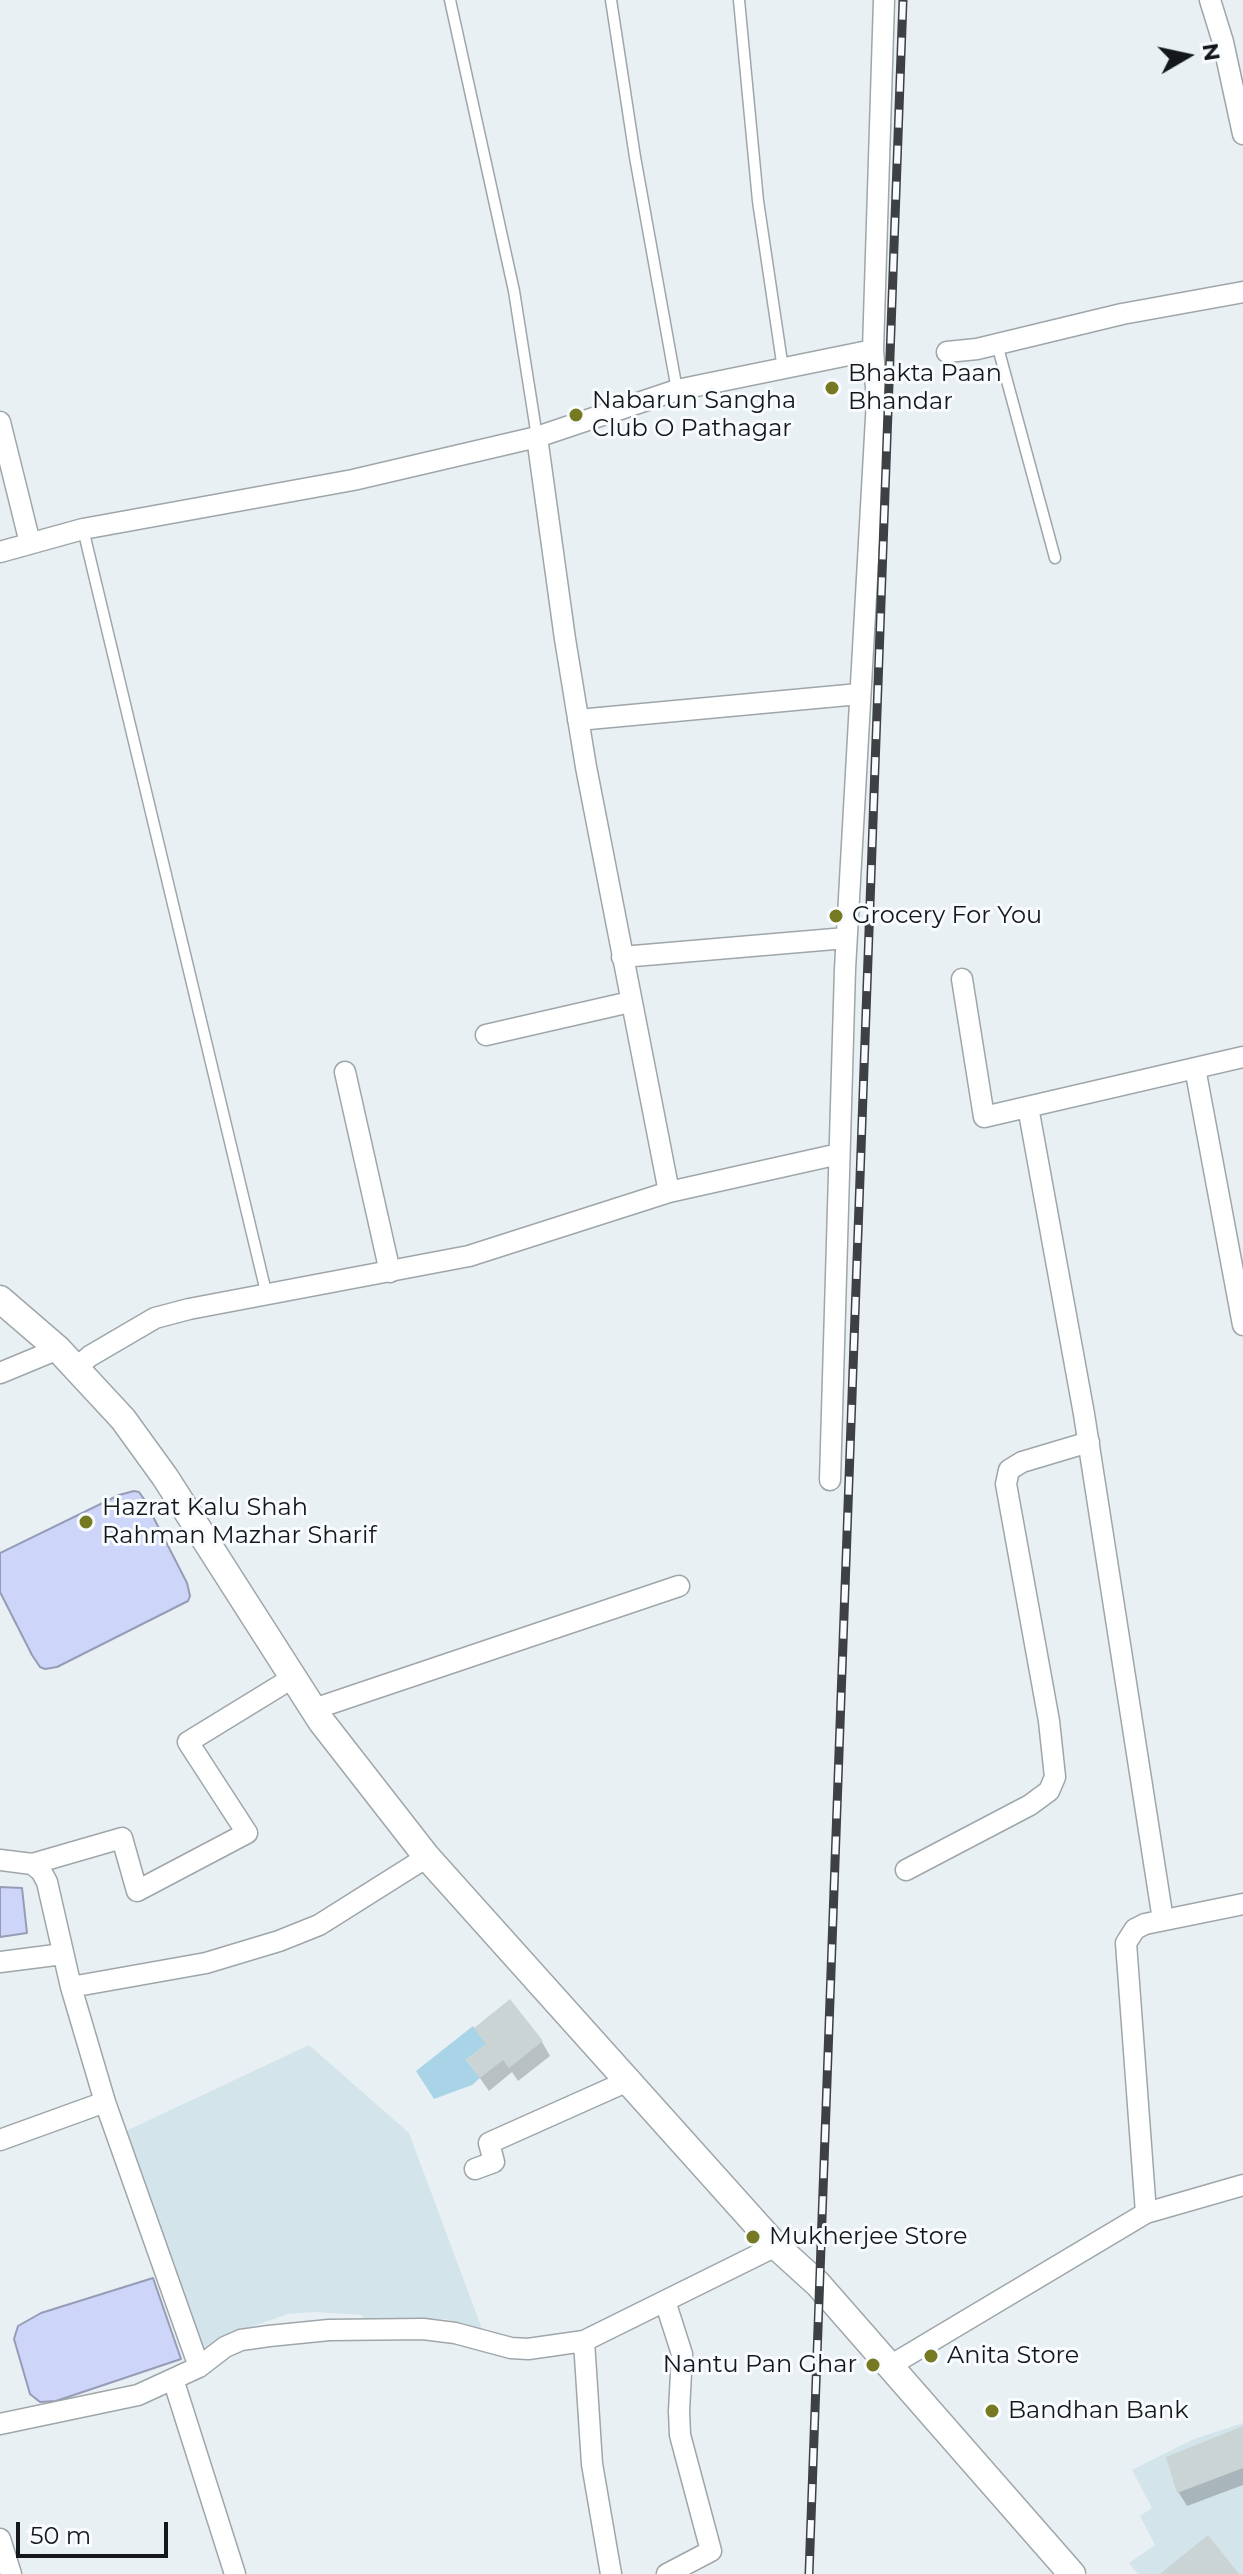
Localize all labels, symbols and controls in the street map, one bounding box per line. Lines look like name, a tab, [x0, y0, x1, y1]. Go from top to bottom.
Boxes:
north arrow	[1147, 16, 1227, 96]
text: N	[1196, 41, 1226, 63]
place label: Bhakta Paan Bhandar	[848, 360, 1002, 416]
marker: Bhakta Paan Bhandar	[823, 379, 841, 397]
place label: Nabarun Sangha Club O Pathagar	[592, 387, 796, 443]
marker: Nabarun Sangha Club O Pathagar	[567, 406, 585, 424]
place label: Grocery For You	[852, 902, 1042, 930]
marker: Grocery For You	[827, 907, 845, 925]
place label: Hazrat Kalu Shah Rahman Mazhar Sharif	[102, 1494, 377, 1550]
marker: Hazrat Kalu Shah Rahman Mazhar Sharif	[77, 1513, 95, 1531]
place label: Mukherjee Store	[769, 2223, 968, 2251]
marker: Mukherjee Store	[744, 2228, 762, 2246]
place label: Anita Store	[947, 2342, 1079, 2370]
marker: Anita Store	[922, 2347, 940, 2365]
place label: Nantu Pan Ghar	[663, 2351, 857, 2379]
marker: Nantu Pan Ghar	[864, 2356, 882, 2374]
place label: Bandhan Bank	[1008, 2397, 1188, 2425]
marker: Bandhan Bank	[983, 2402, 1001, 2420]
scale bar	[20, 2506, 172, 2556]
text: 50 m	[30, 2521, 91, 2550]

